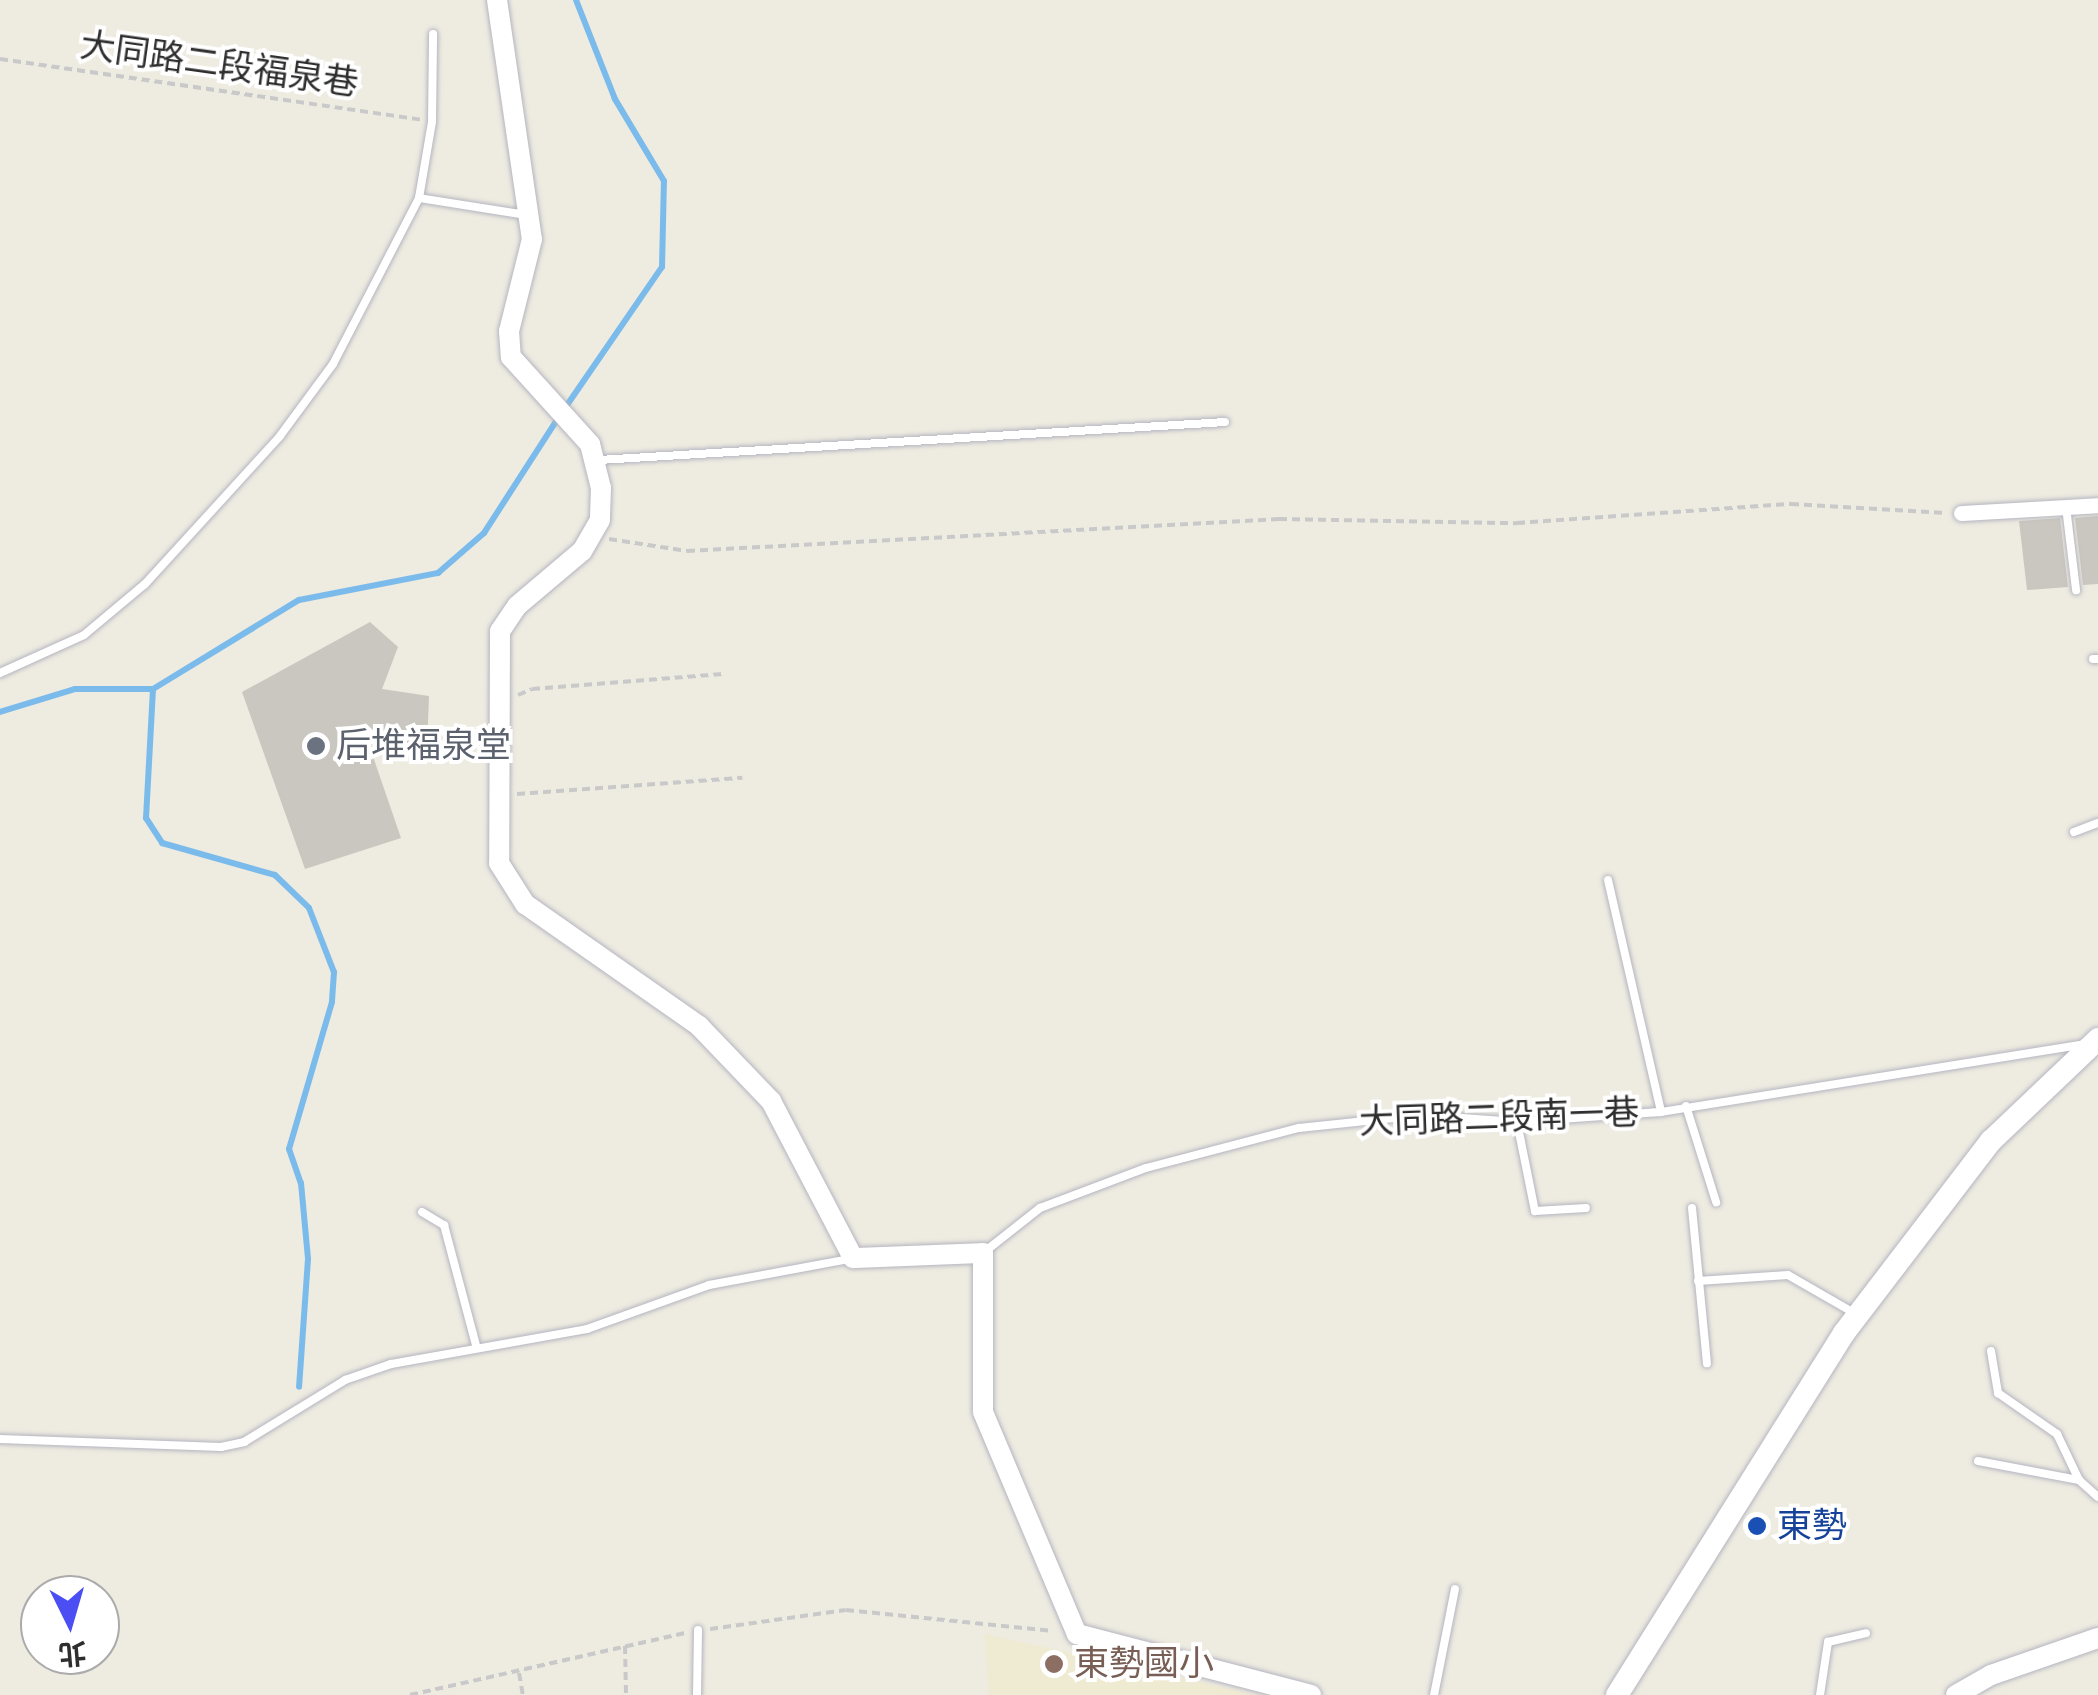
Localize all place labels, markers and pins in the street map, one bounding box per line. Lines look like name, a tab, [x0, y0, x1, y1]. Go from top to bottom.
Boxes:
place label: 后堆福泉堂	[336, 725, 511, 767]
marker: 后堆福泉堂	[305, 735, 327, 757]
place label: 東勢	[1777, 1505, 1847, 1547]
marker: 東勢	[1746, 1515, 1768, 1537]
place label: 東勢國小	[1074, 1643, 1214, 1685]
marker: 東勢國小	[1043, 1653, 1065, 1675]

